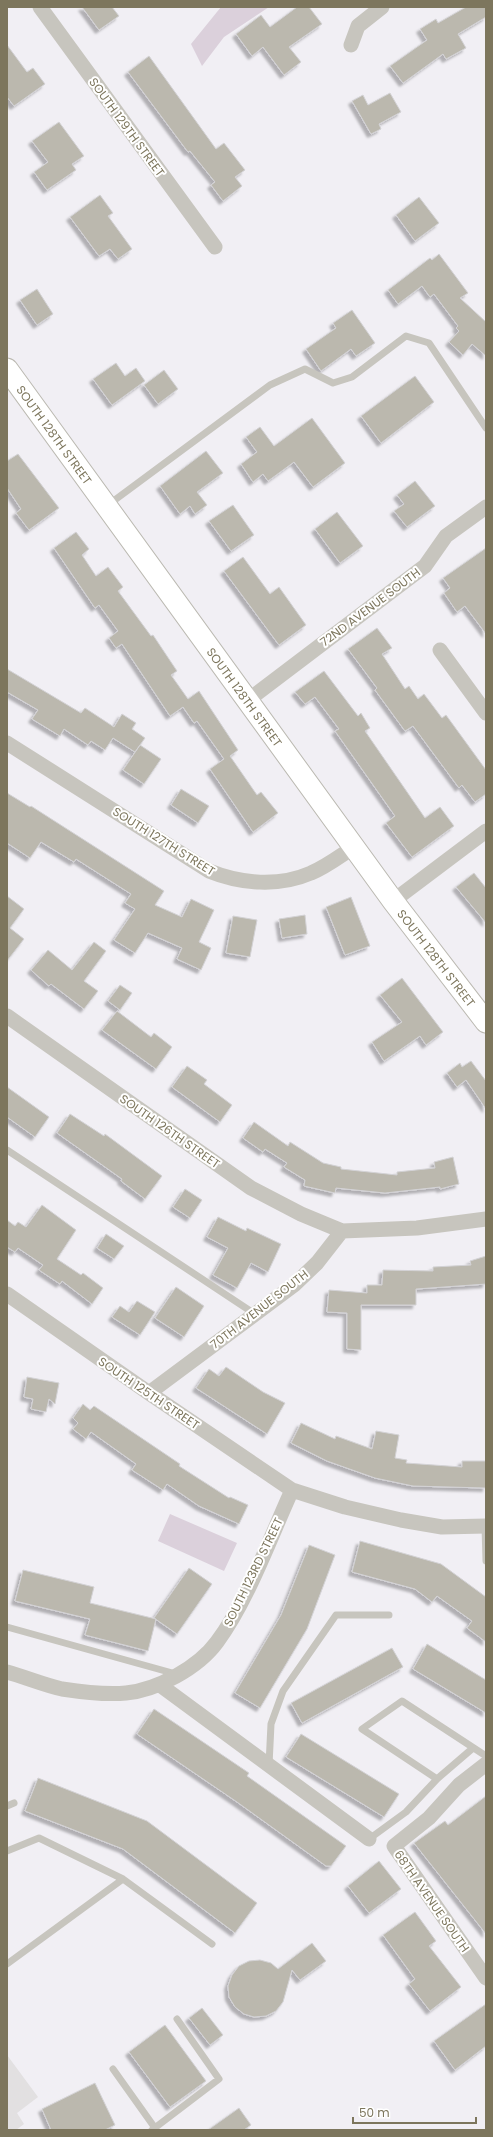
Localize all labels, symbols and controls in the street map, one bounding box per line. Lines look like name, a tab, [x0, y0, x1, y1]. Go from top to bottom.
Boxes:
street label: SOUTH 129TH STREET	[85, 74, 169, 180]
street label: SOUTH 128TH STREET	[13, 382, 97, 488]
street label: 72ND AVENUE SOUTH	[316, 564, 424, 650]
street label: SOUTH 128TH STREET	[203, 644, 287, 750]
street label: SOUTH 127TH STREET	[110, 803, 219, 880]
street label: SOUTH 128TH STREET	[394, 906, 480, 1010]
street label: SOUTH 126TH STREET	[117, 1090, 224, 1172]
street label: 70TH AVENUE SOUTH	[207, 1265, 311, 1353]
street label: SOUTH 125TH STREET	[95, 1353, 203, 1433]
street label: SOUTH 123RD STREET	[219, 1514, 287, 1629]
street label: 68TH AVENUE SOUTH	[390, 1847, 474, 1955]
scale bar	[353, 2099, 476, 2125]
text: 50 m	[359, 2104, 390, 2121]

